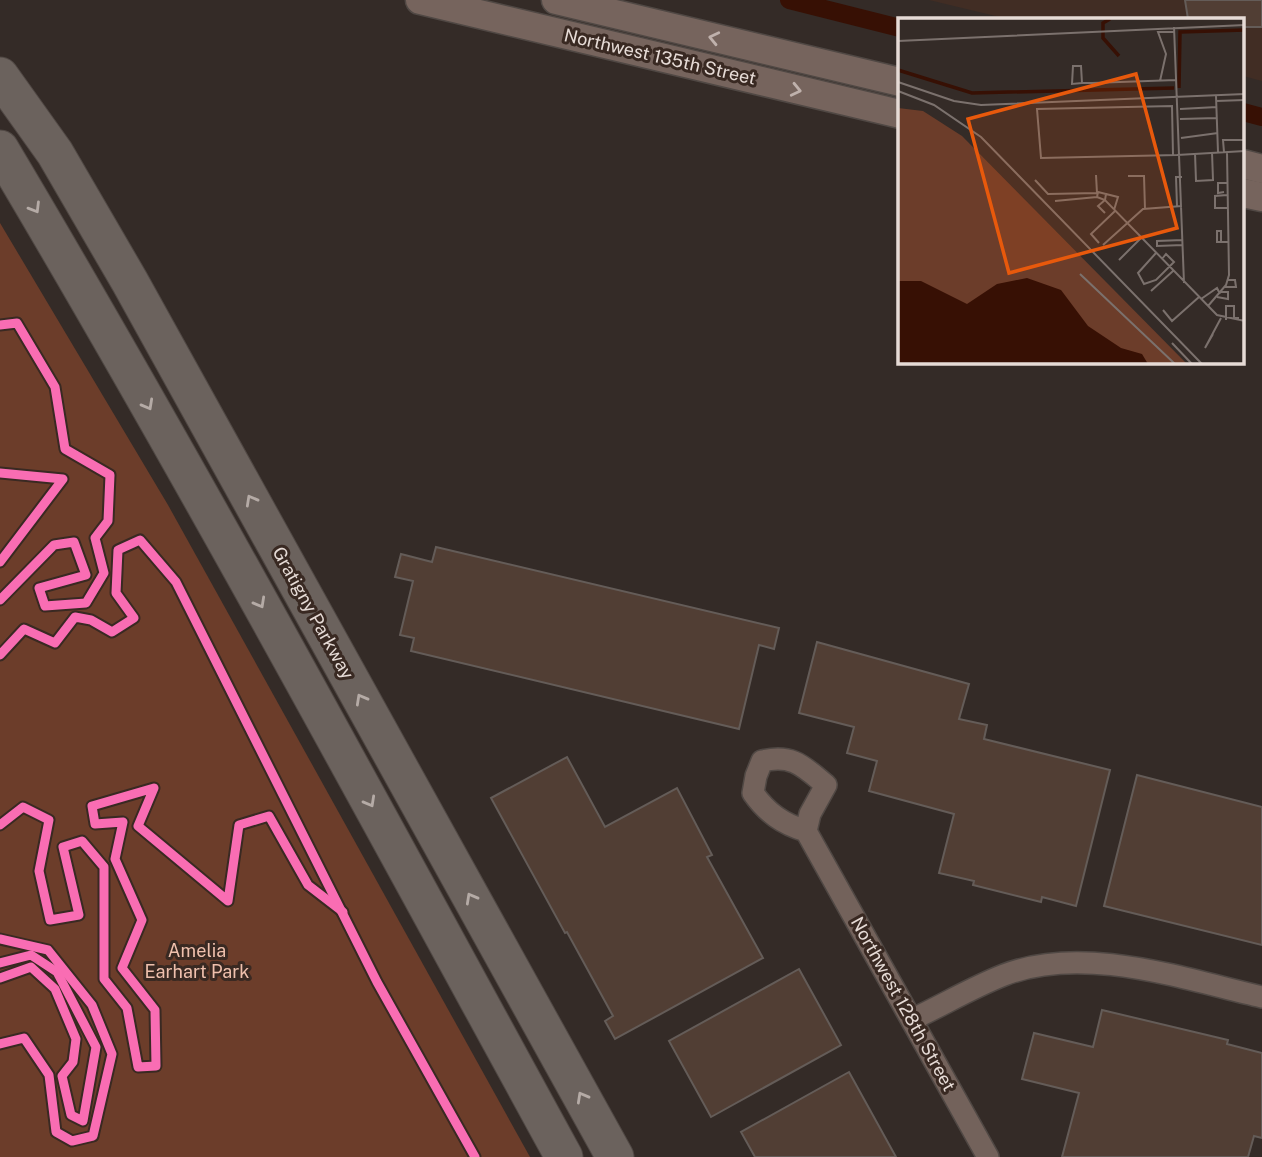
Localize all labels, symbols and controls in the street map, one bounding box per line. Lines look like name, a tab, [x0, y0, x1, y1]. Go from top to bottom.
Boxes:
inset map	[898, 18, 1244, 364]
street label: Northwest 135th Street	[562, 24, 758, 89]
one-way arrow	[708, 32, 720, 46]
one-way arrow	[790, 81, 802, 96]
one-way arrow	[27, 200, 40, 213]
one-way arrow	[140, 397, 153, 410]
one-way arrow	[246, 495, 259, 508]
street label: Gratigny Parkway	[268, 543, 359, 683]
one-way arrow	[252, 596, 265, 608]
one-way arrow	[356, 694, 369, 707]
one-way arrow	[361, 795, 375, 808]
one-way arrow	[466, 893, 479, 906]
street label: Northwest 128th Street	[847, 913, 960, 1094]
park label: Amelia Earhart Park	[145, 940, 249, 982]
one-way arrow	[577, 1092, 590, 1105]

